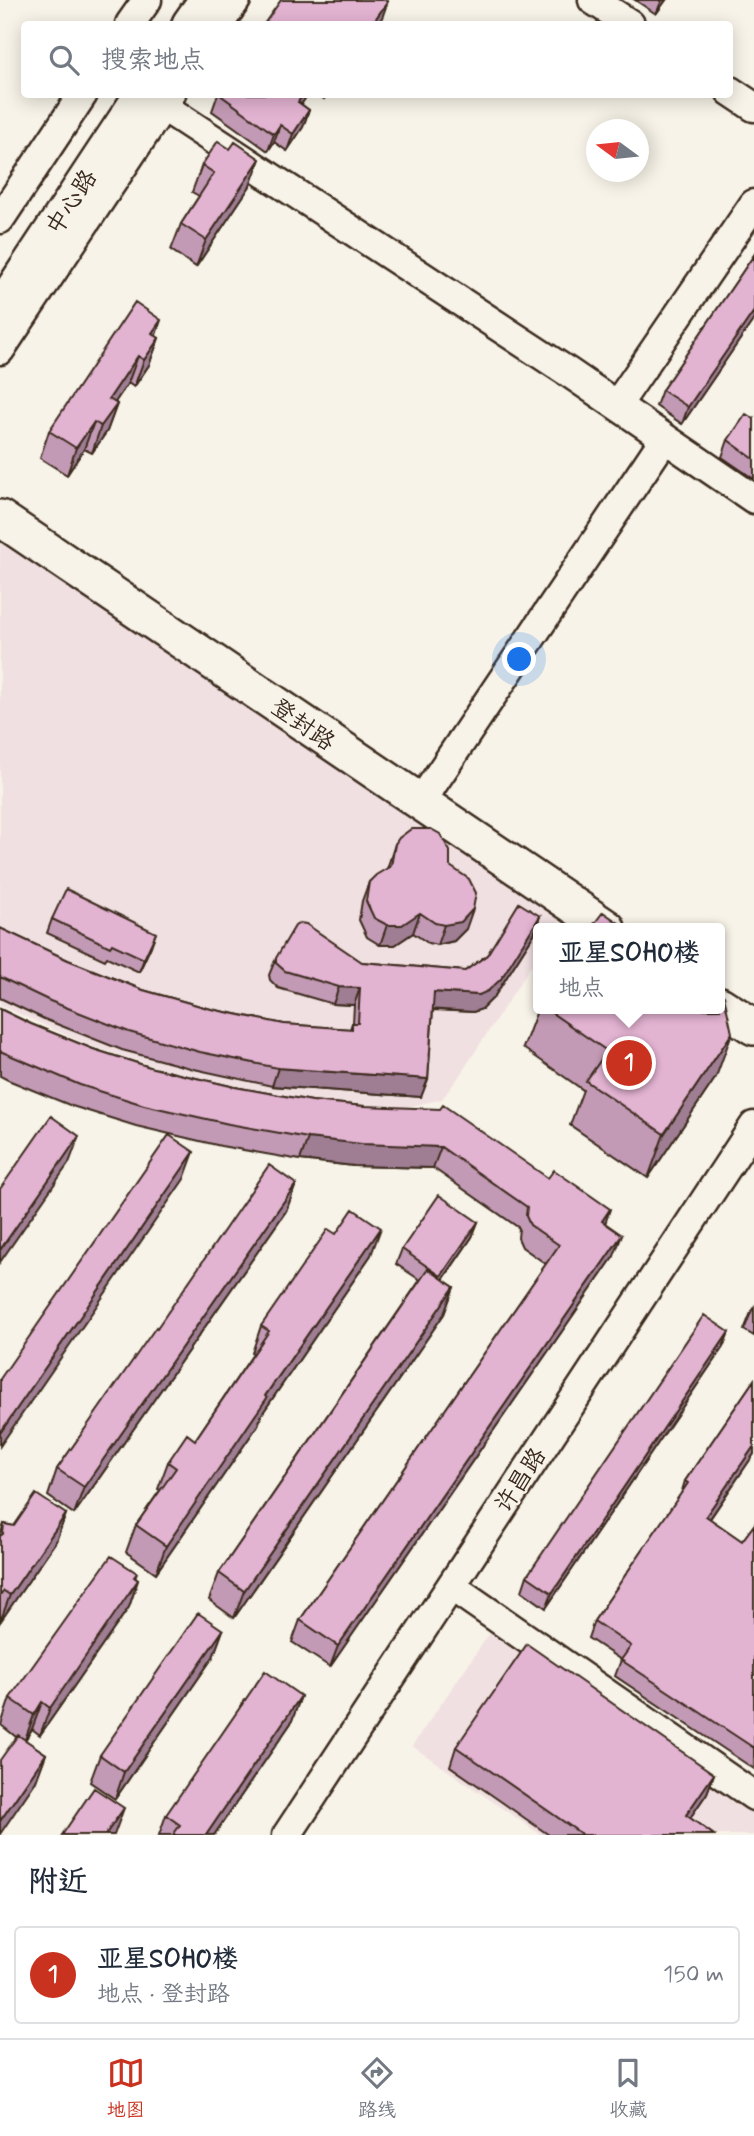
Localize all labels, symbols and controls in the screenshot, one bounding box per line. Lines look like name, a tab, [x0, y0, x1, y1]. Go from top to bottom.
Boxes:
search box	[21, 21, 733, 98]
icon: search	[45, 41, 83, 79]
text: 搜索地点	[101, 44, 205, 78]
north arrow	[586, 119, 649, 182]
street label: 中心路	[40, 164, 105, 241]
your location	[502, 642, 536, 676]
street label: 登封路	[264, 692, 341, 759]
popup	[533, 923, 725, 1014]
text: 亚星SOHO楼	[558, 937, 700, 971]
text: 地点	[558, 974, 604, 1004]
pin: 1	[606, 1037, 652, 1089]
street label: 许昌路	[489, 1442, 554, 1519]
text: 附近	[28, 1863, 88, 1902]
text: 亚星SOHO楼	[97, 1943, 238, 1977]
text: 1	[48, 1960, 58, 1990]
text: 150 m	[663, 1960, 724, 1990]
text: 地点 · 登封路	[97, 1980, 230, 2010]
tab: 地图	[107, 2054, 145, 2123]
tab: 路线	[358, 2054, 396, 2123]
tab: 收藏	[609, 2054, 647, 2123]

